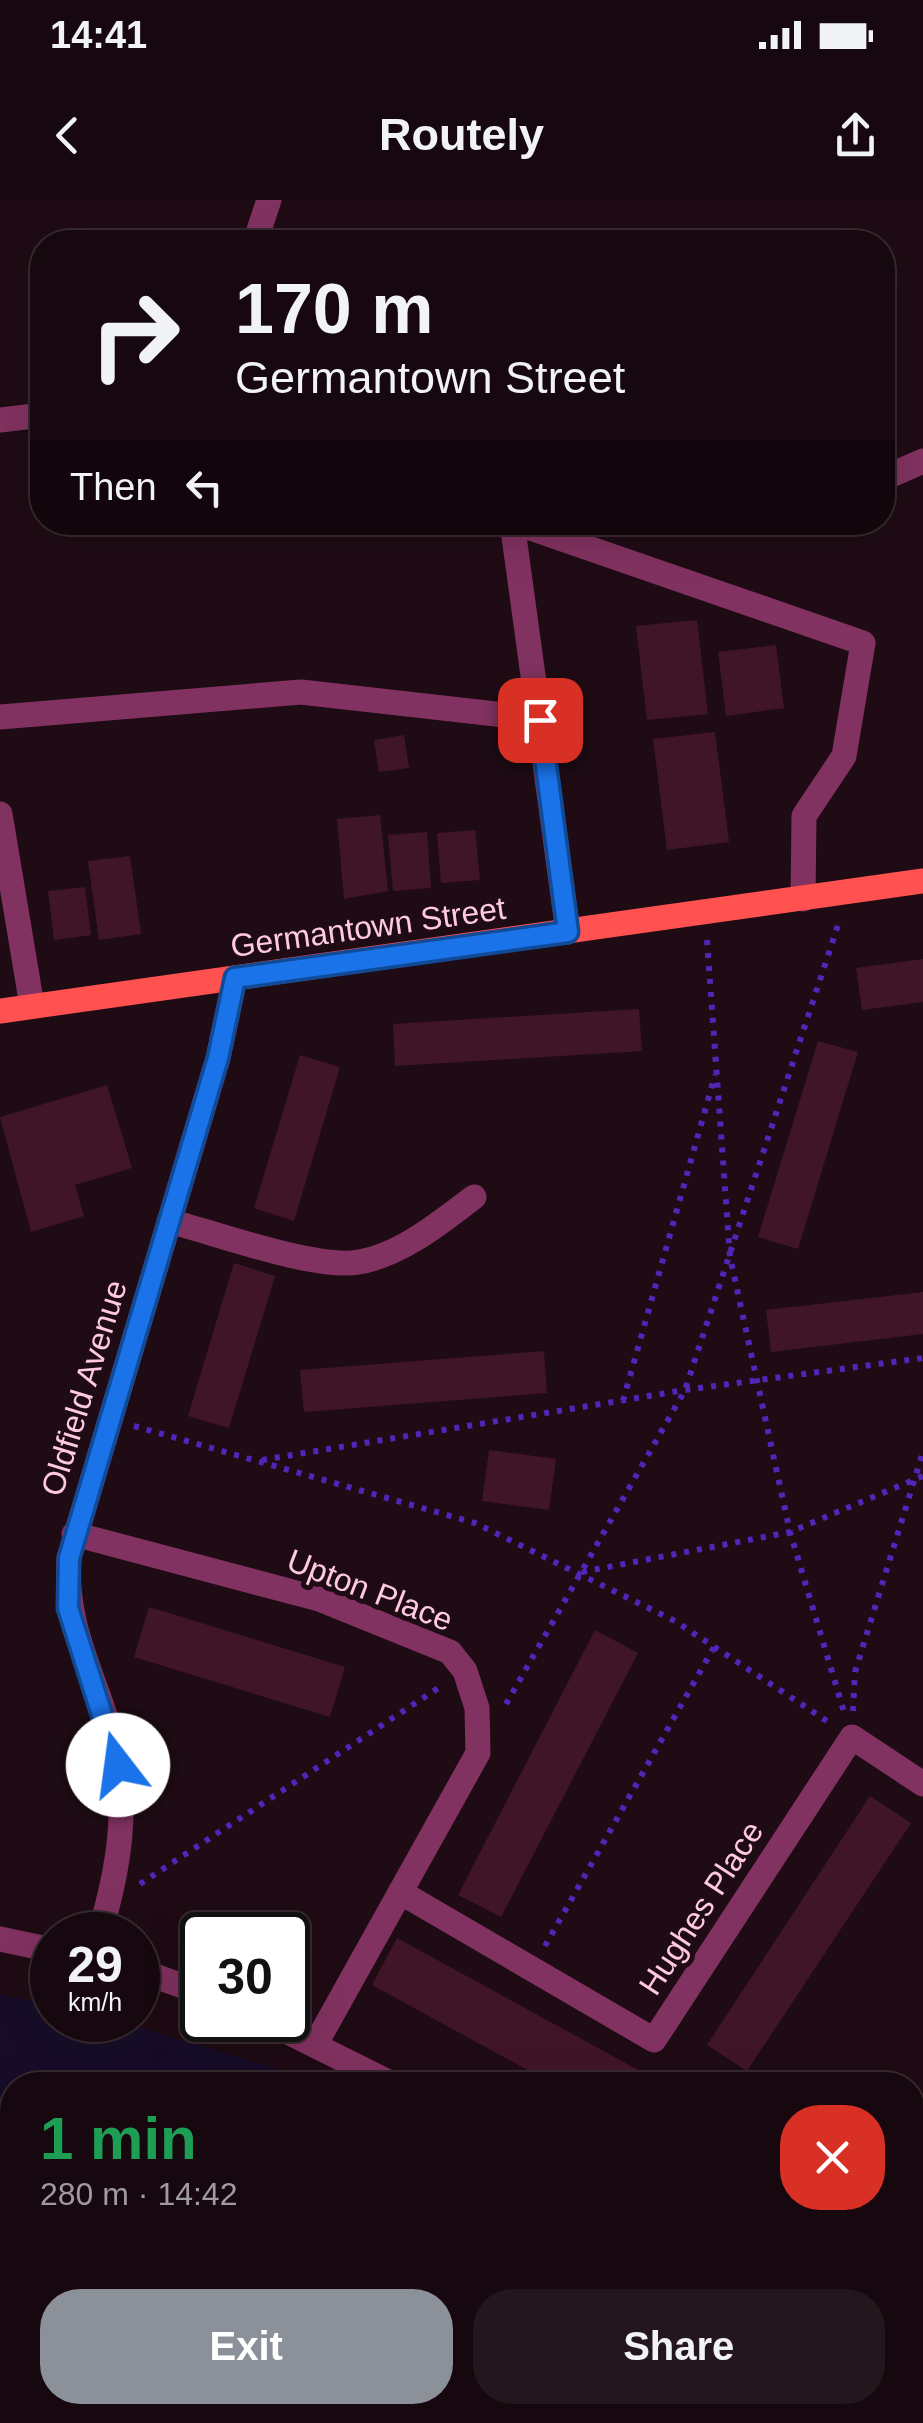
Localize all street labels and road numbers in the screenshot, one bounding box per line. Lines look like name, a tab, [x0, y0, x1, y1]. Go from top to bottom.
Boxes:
street label: Germantown Street	[228, 890, 508, 964]
street label: Oldfield Avenue	[34, 1276, 134, 1500]
street label: Upton Place	[282, 1542, 458, 1638]
street label: Hughes Place	[632, 1815, 770, 2001]

